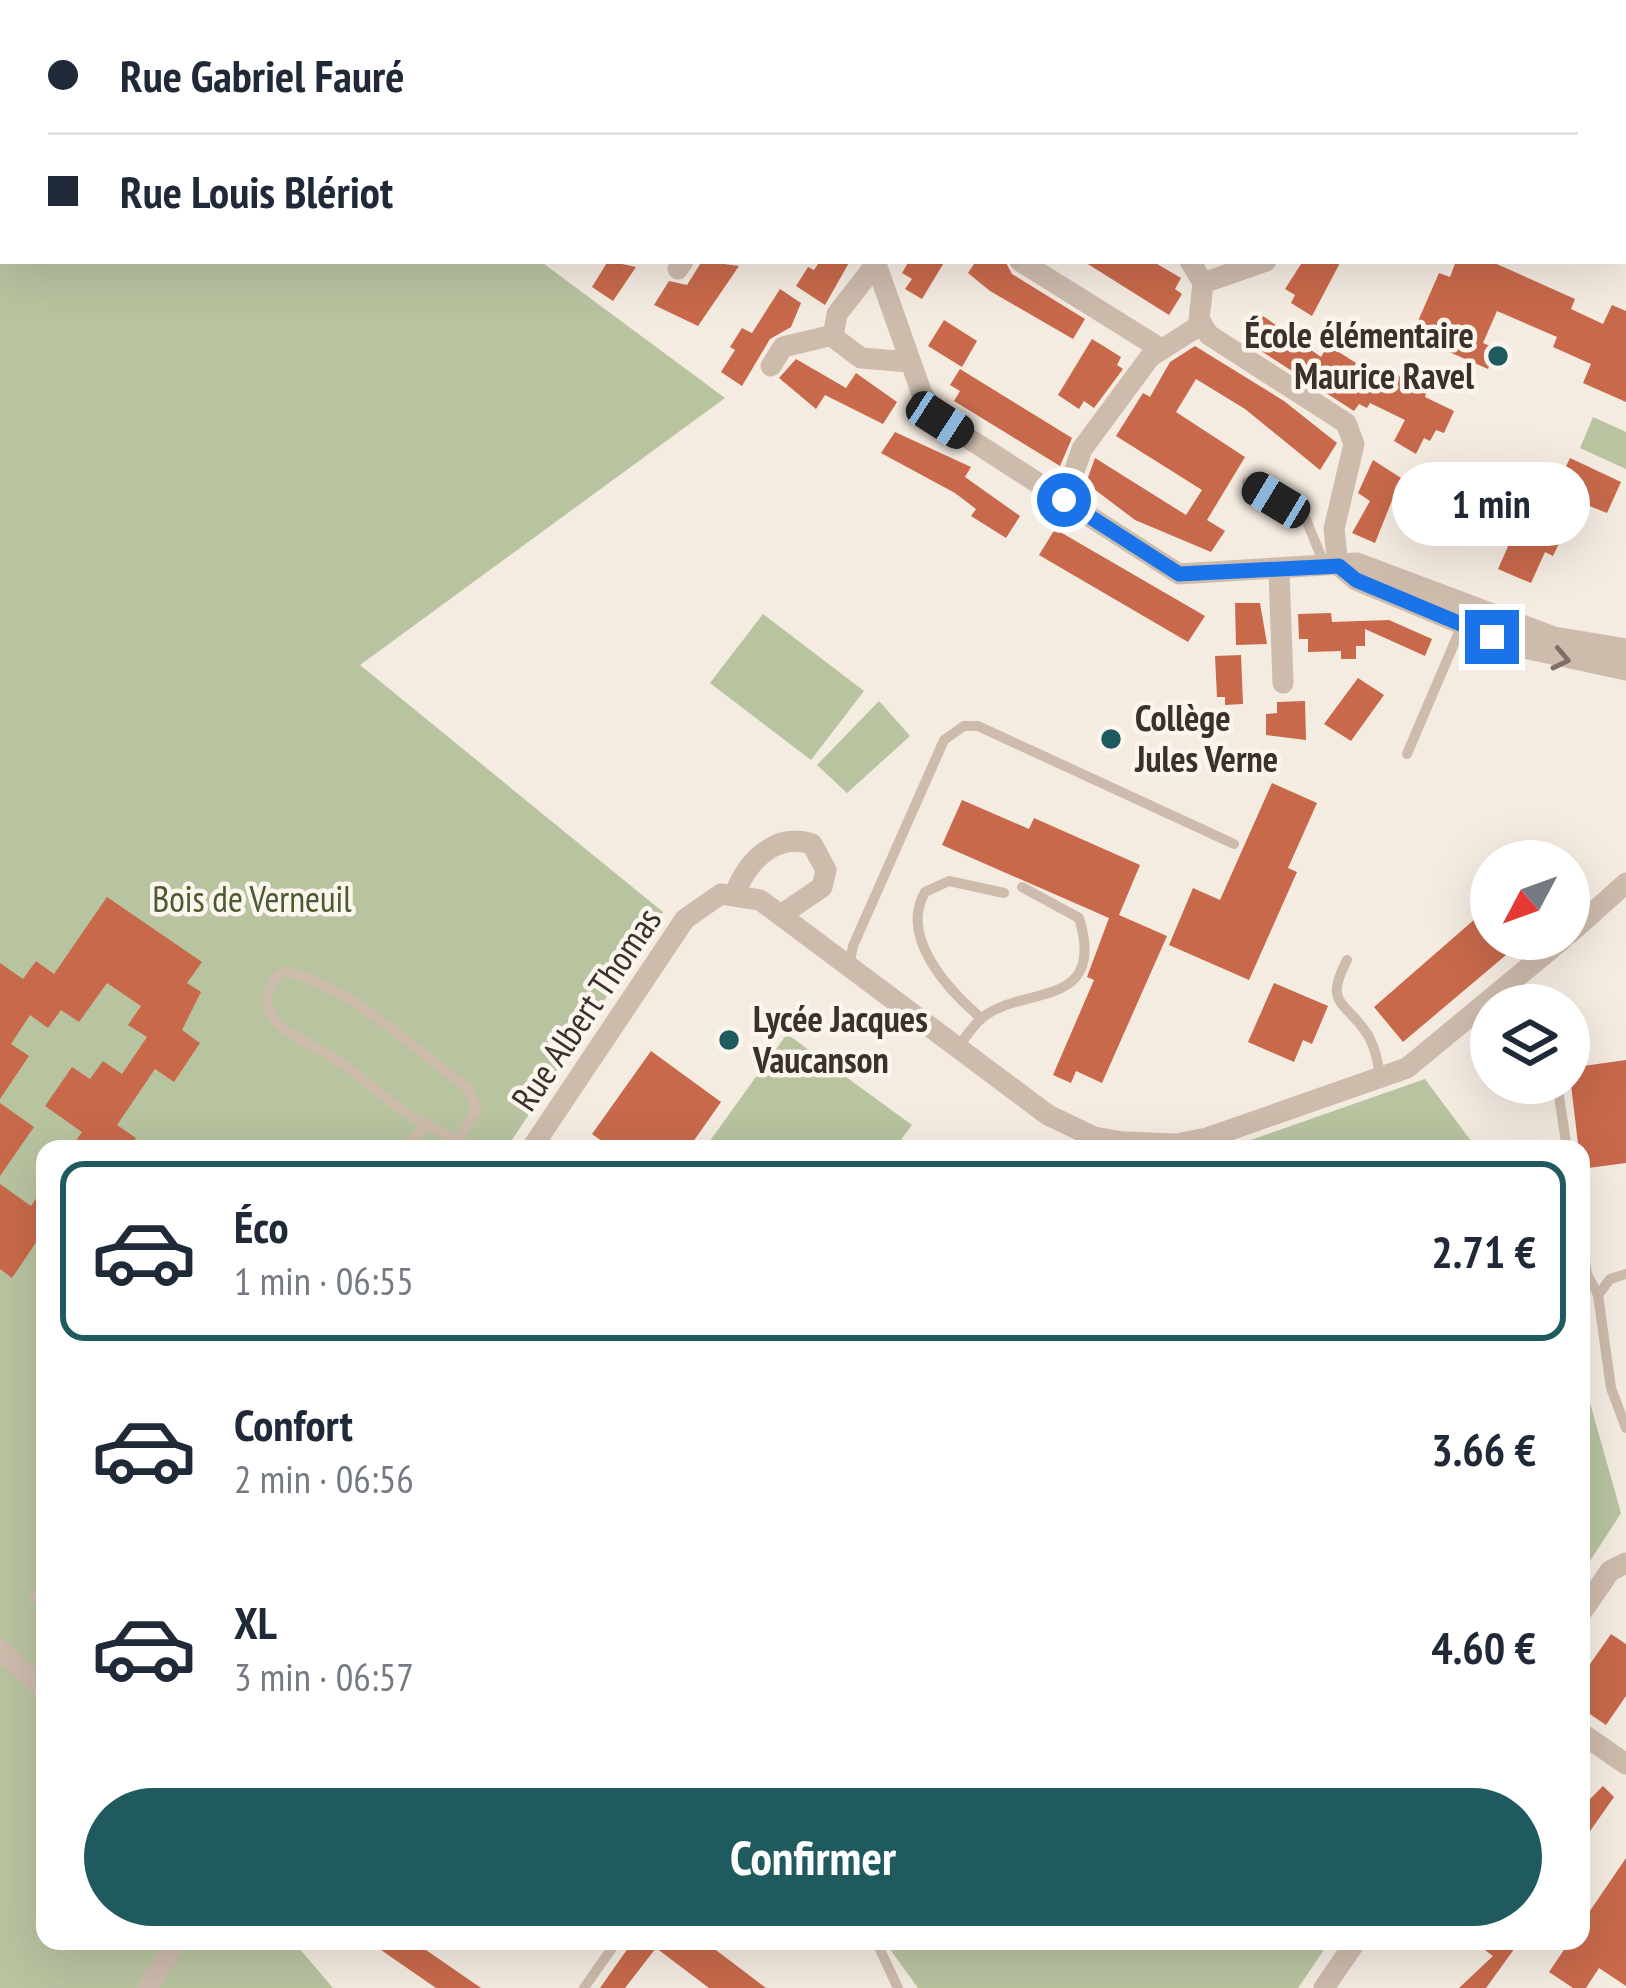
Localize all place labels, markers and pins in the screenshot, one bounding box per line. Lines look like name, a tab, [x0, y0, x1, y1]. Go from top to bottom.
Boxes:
place label: École élémentaire Maurice Ravel	[1244, 311, 1474, 399]
marker: École élémentaire Maurice Ravel	[1485, 343, 1511, 369]
place label: Collège Jules Verne	[1134, 694, 1278, 782]
marker: Collège Jules Verne	[1098, 726, 1124, 752]
place label: Lycée Jacques Vaucanson	[752, 995, 928, 1083]
marker: Lycée Jacques Vaucanson	[716, 1027, 742, 1053]

